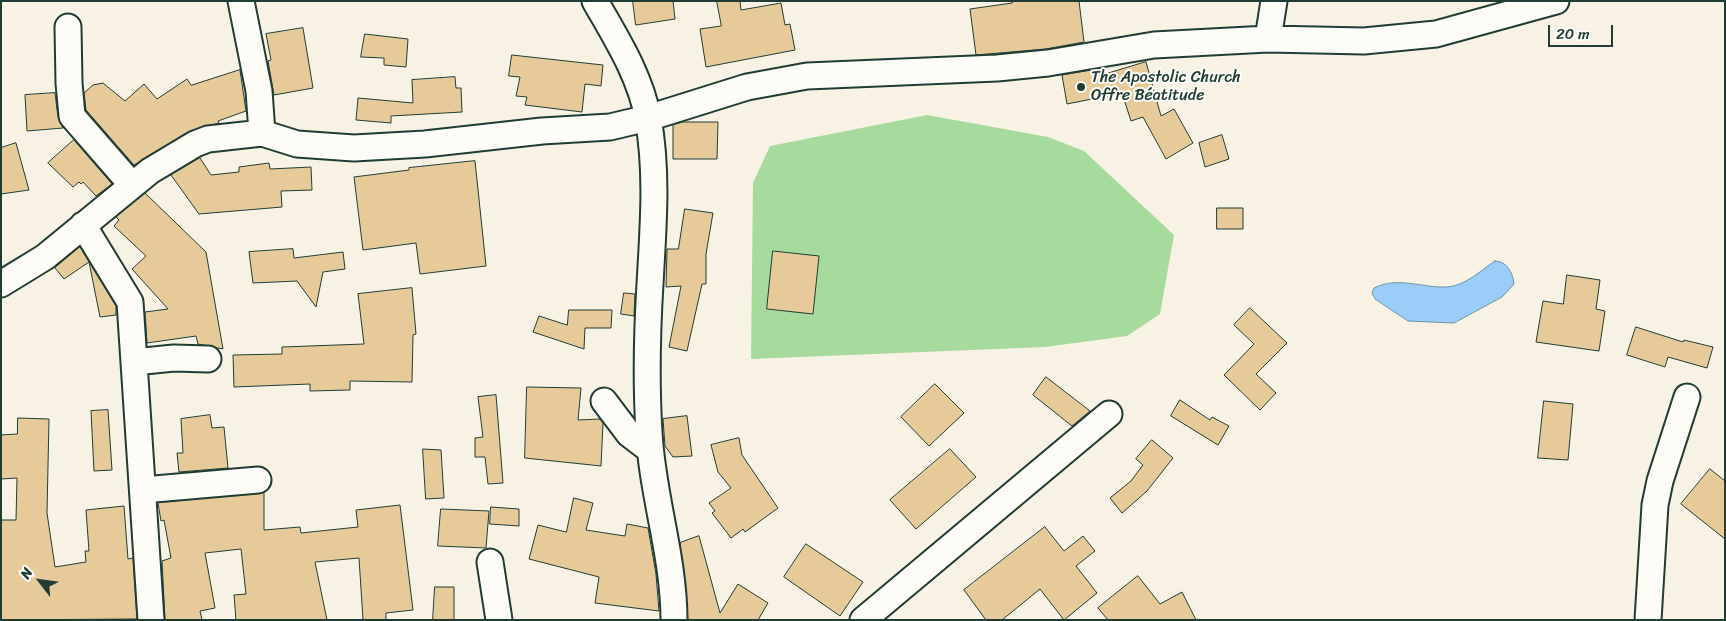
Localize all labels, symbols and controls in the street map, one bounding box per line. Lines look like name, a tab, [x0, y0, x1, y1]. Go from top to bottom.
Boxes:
scale bar	[1551, 15, 1616, 47]
text: 20 m	[1556, 21, 1590, 47]
place label: The Apostolic Church Offre Béatitude	[1091, 68, 1241, 106]
marker: The Apostolic Church Offre Béatitude	[1075, 81, 1087, 93]
north arrow	[15, 556, 65, 606]
text: N	[13, 563, 40, 584]

